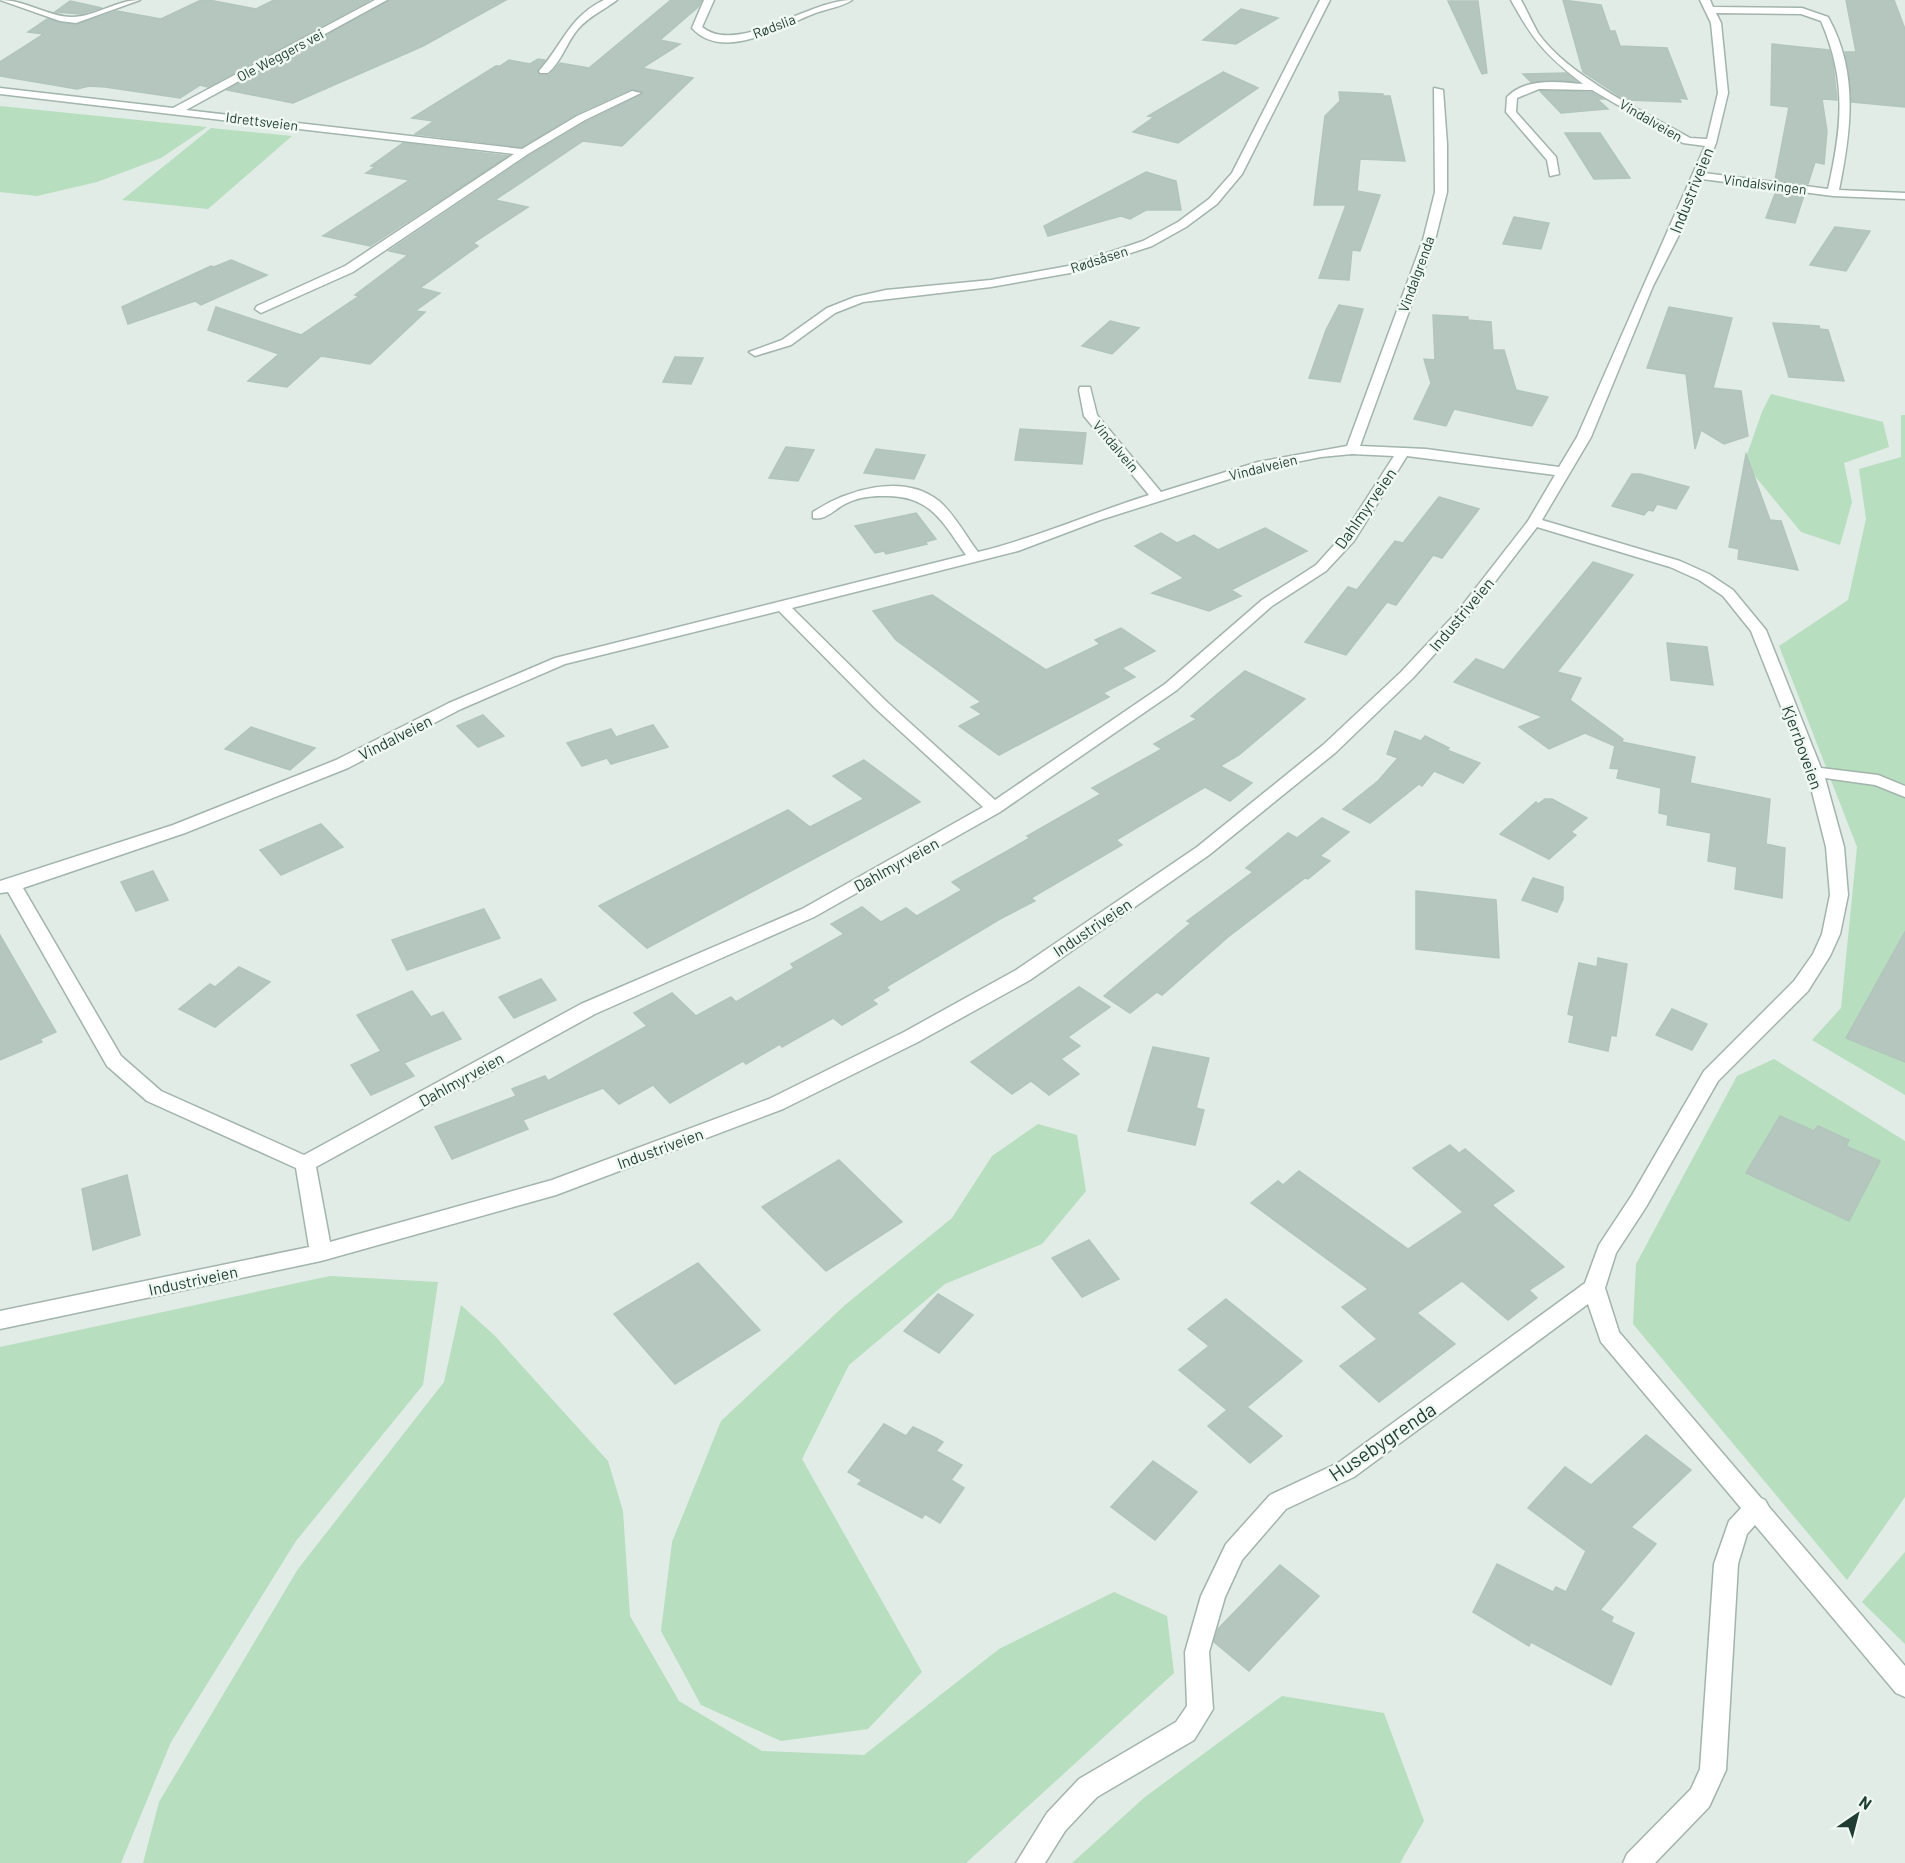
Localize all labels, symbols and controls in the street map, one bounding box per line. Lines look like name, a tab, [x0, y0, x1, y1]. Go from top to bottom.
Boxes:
street label: Rødslia	[750, 10, 798, 42]
street label: Ole Weggers vei	[234, 25, 326, 85]
street label: Vindalveien	[1617, 95, 1685, 145]
street label: Idrettsveien	[225, 108, 299, 134]
street label: Industriveien	[1665, 145, 1717, 235]
street label: Vindalsvingen	[1722, 170, 1808, 198]
street label: Vindalgrenda	[1394, 234, 1438, 314]
street label: Rødsåsen	[1068, 242, 1130, 276]
street label: Vindalvein	[1089, 417, 1143, 475]
street label: Vindalveien	[1227, 450, 1299, 484]
street label: Dahlmyrveien	[1330, 464, 1400, 552]
street label: Industriveien	[1425, 573, 1497, 655]
street label: Kjerrboveien	[1779, 702, 1827, 792]
street label: Vindalveien	[355, 710, 435, 764]
street label: Dahlmyrveien	[850, 833, 942, 895]
street label: Industriveien	[1049, 894, 1135, 960]
street label: Dahlmyrveien	[415, 1048, 507, 1110]
street label: Industriveien	[614, 1124, 706, 1172]
street label: Industriveien	[147, 1261, 239, 1299]
street label: Husebygrenda	[1324, 1396, 1440, 1486]
north arrow	[1827, 1785, 1887, 1845]
text: N	[1856, 1791, 1876, 1813]

